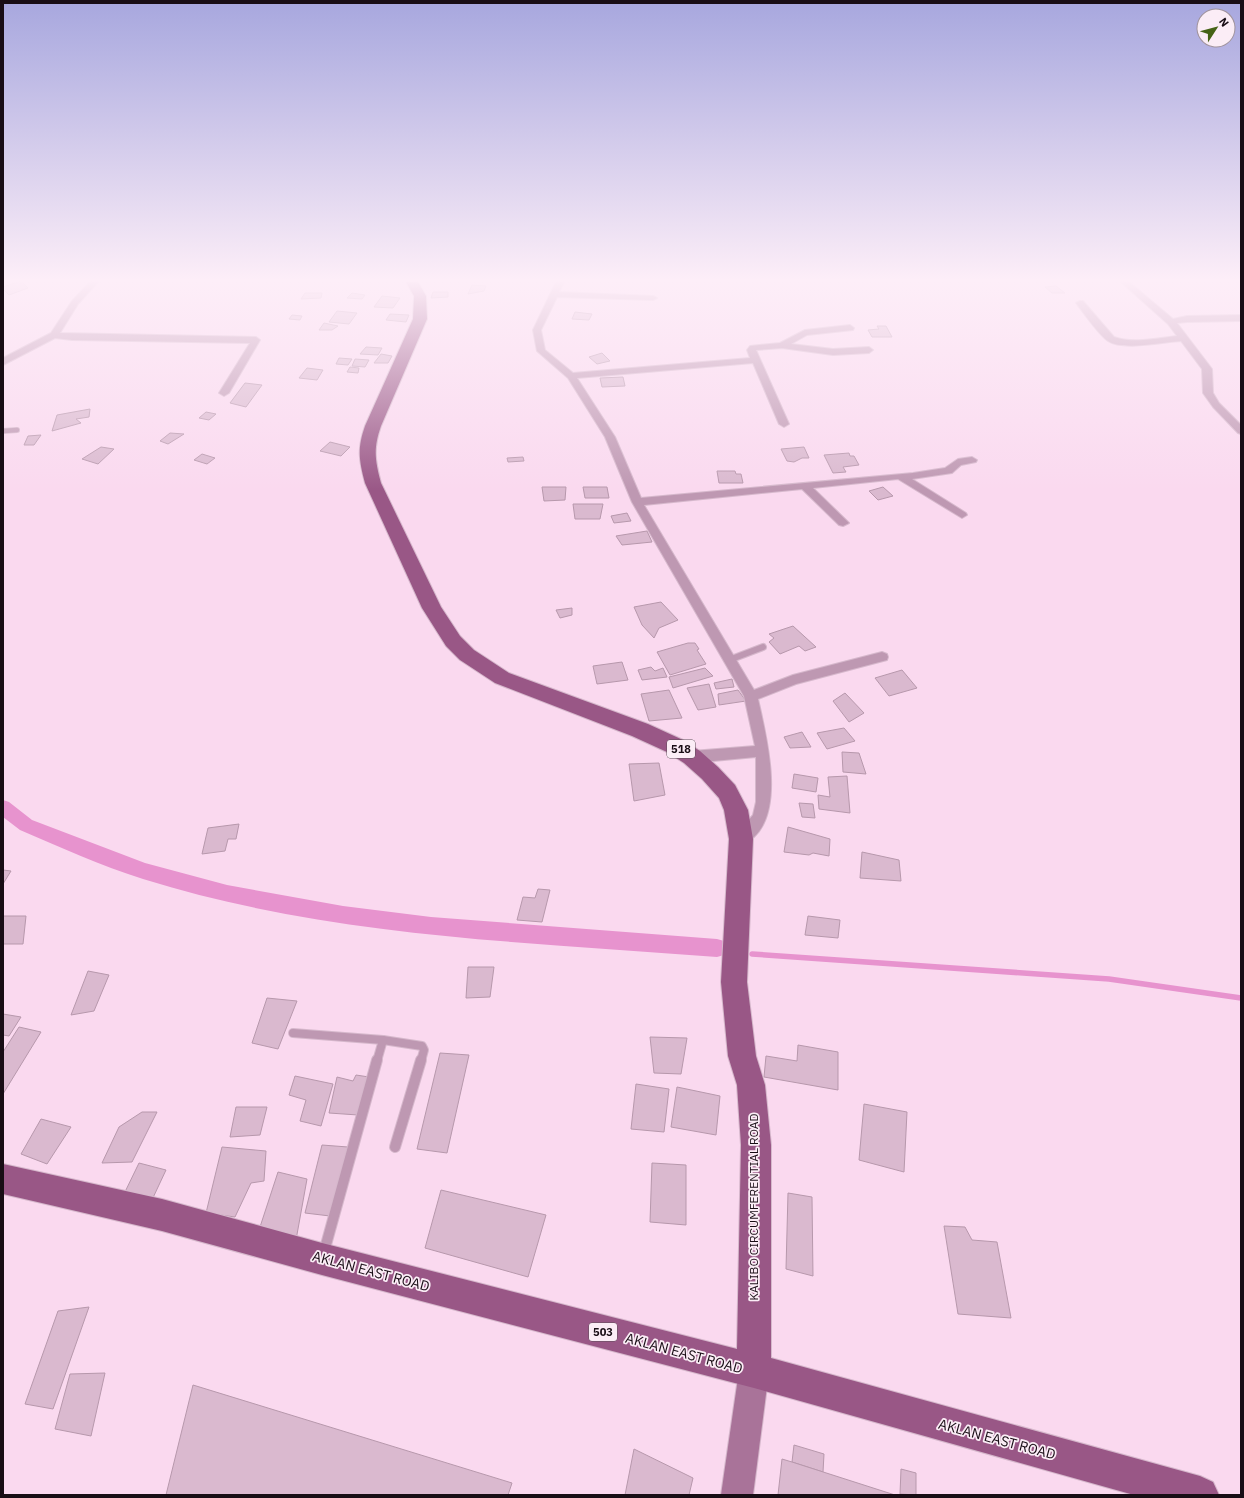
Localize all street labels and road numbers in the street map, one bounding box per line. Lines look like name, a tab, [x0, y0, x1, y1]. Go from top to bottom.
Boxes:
road number: 518	[667, 740, 695, 758]
street label: KALIBO CIRCUMFERENTIAL ROAD	[746, 1113, 761, 1301]
street label: AKLAN EAST ROAD	[310, 1247, 432, 1295]
road number: 503	[589, 1323, 617, 1341]
street label: AKLAN EAST ROAD	[623, 1329, 745, 1377]
street label: AKLAN EAST ROAD	[936, 1415, 1058, 1463]

